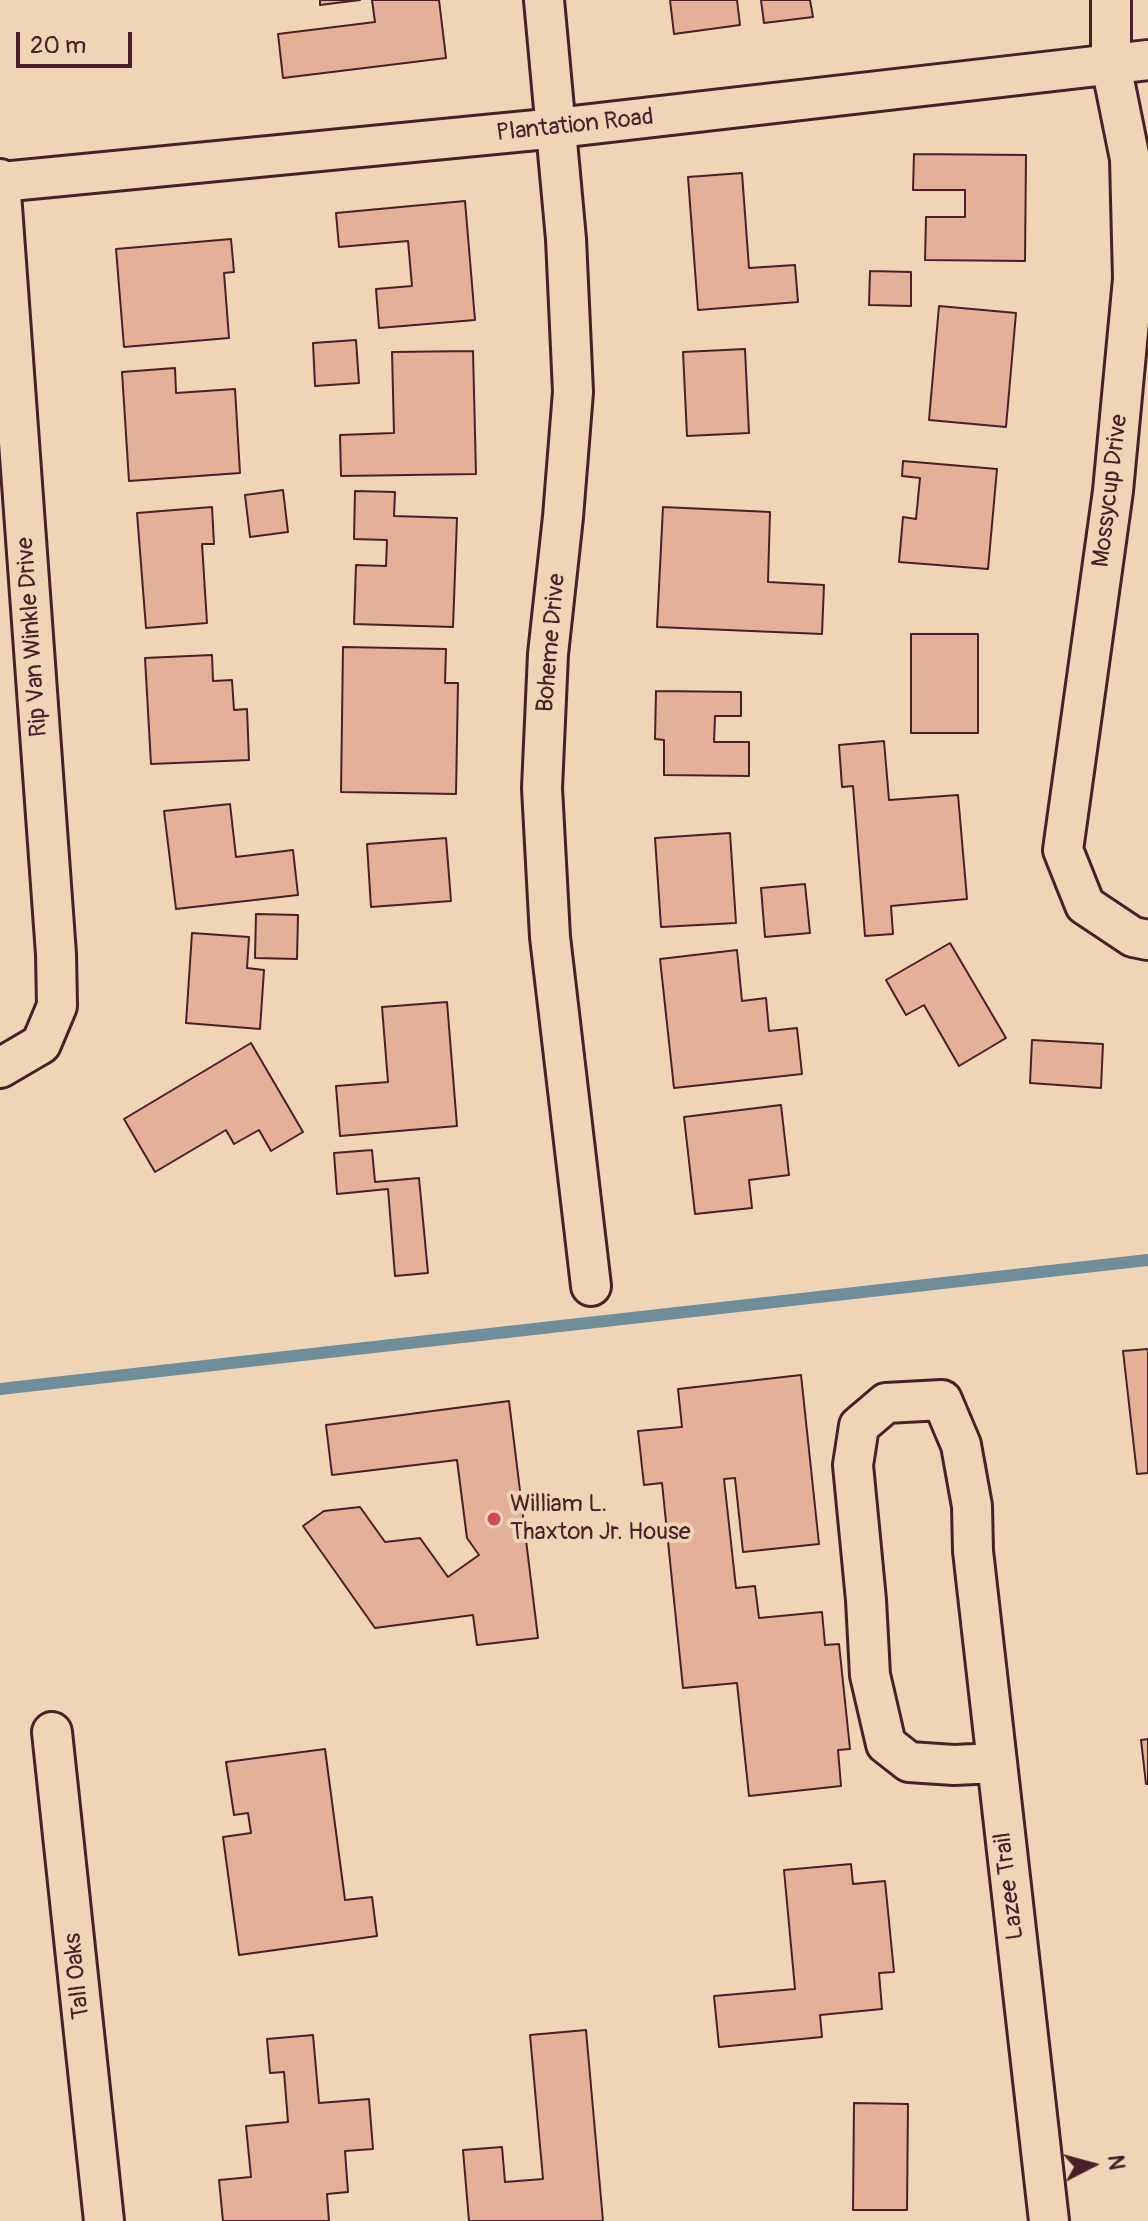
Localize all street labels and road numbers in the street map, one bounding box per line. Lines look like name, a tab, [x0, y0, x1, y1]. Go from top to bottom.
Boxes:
street label: Plantation Road	[495, 103, 655, 149]
street label: Mossycup Drive	[1087, 413, 1135, 569]
street label: Rip Van Winkle Drive	[12, 536, 54, 738]
street label: Boheme Drive	[532, 573, 572, 713]
street label: Lazee Trail	[989, 1830, 1031, 1942]
street label: Tall Oaks	[59, 1931, 97, 2021]

